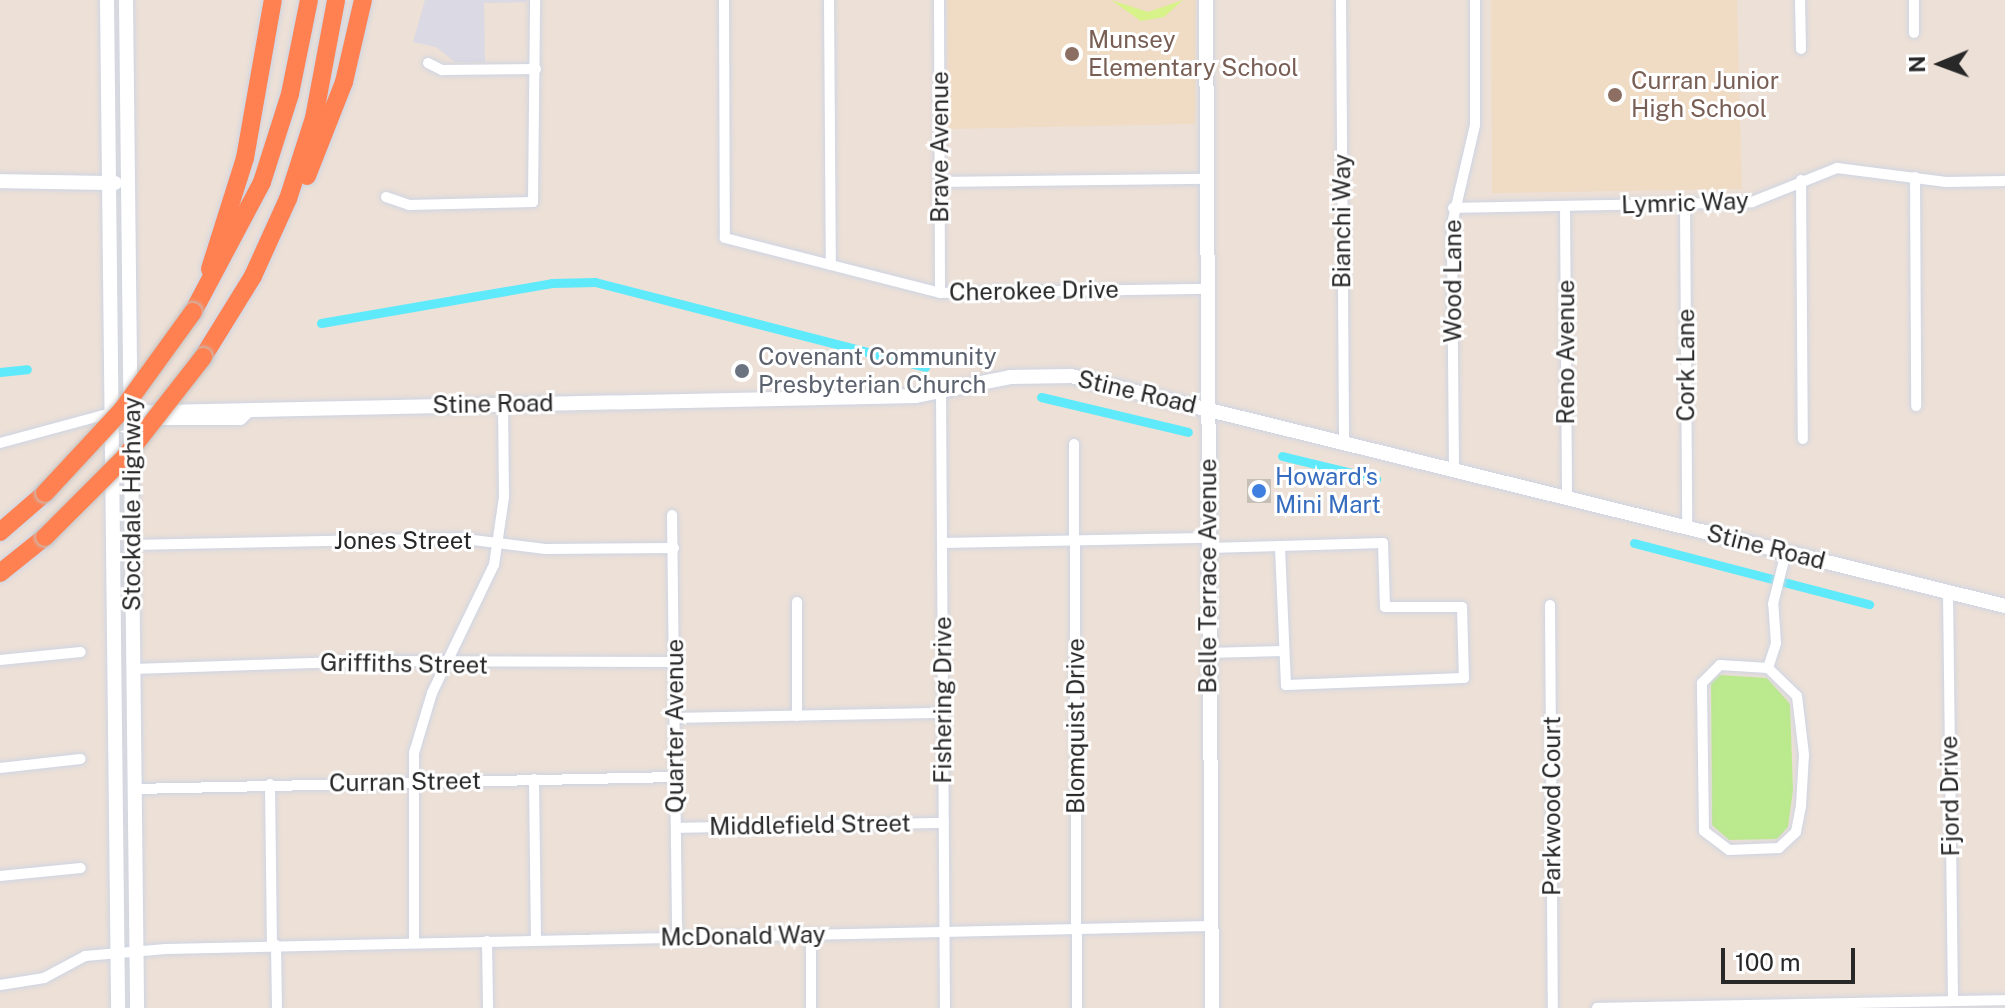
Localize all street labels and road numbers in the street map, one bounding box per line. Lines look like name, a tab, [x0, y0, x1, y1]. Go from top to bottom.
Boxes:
street label: Brave Avenue	[926, 71, 954, 223]
street label: Bianchi Way	[1328, 153, 1356, 289]
street label: Lymric Way	[1620, 186, 1750, 220]
street label: Wood Lane	[1439, 219, 1467, 343]
street label: Cherokee Drive	[949, 275, 1119, 307]
street label: Reno Avenue	[1552, 279, 1580, 425]
street label: Cork Lane	[1672, 309, 1700, 421]
street label: Stine Road	[1075, 364, 1199, 420]
street label: Stine Road	[432, 389, 554, 419]
street label: Stockdale Highway	[118, 397, 146, 611]
street label: Belle Terrace Avenue	[1194, 458, 1222, 694]
street label: Stine Road	[1704, 518, 1828, 576]
street label: Jones Street	[334, 527, 472, 555]
street label: Fishering Drive	[929, 616, 957, 784]
street label: Blomquist Drive	[1062, 638, 1090, 814]
street label: Quarter Avenue	[661, 639, 689, 813]
street label: Griffiths Street	[320, 648, 488, 680]
street label: Parkwood Court	[1538, 716, 1566, 896]
street label: Fjord Drive	[1935, 735, 1965, 857]
street label: Curran Street	[329, 766, 481, 798]
street label: Middlefield Street	[709, 809, 911, 841]
street label: McDonald Way	[660, 920, 826, 952]

